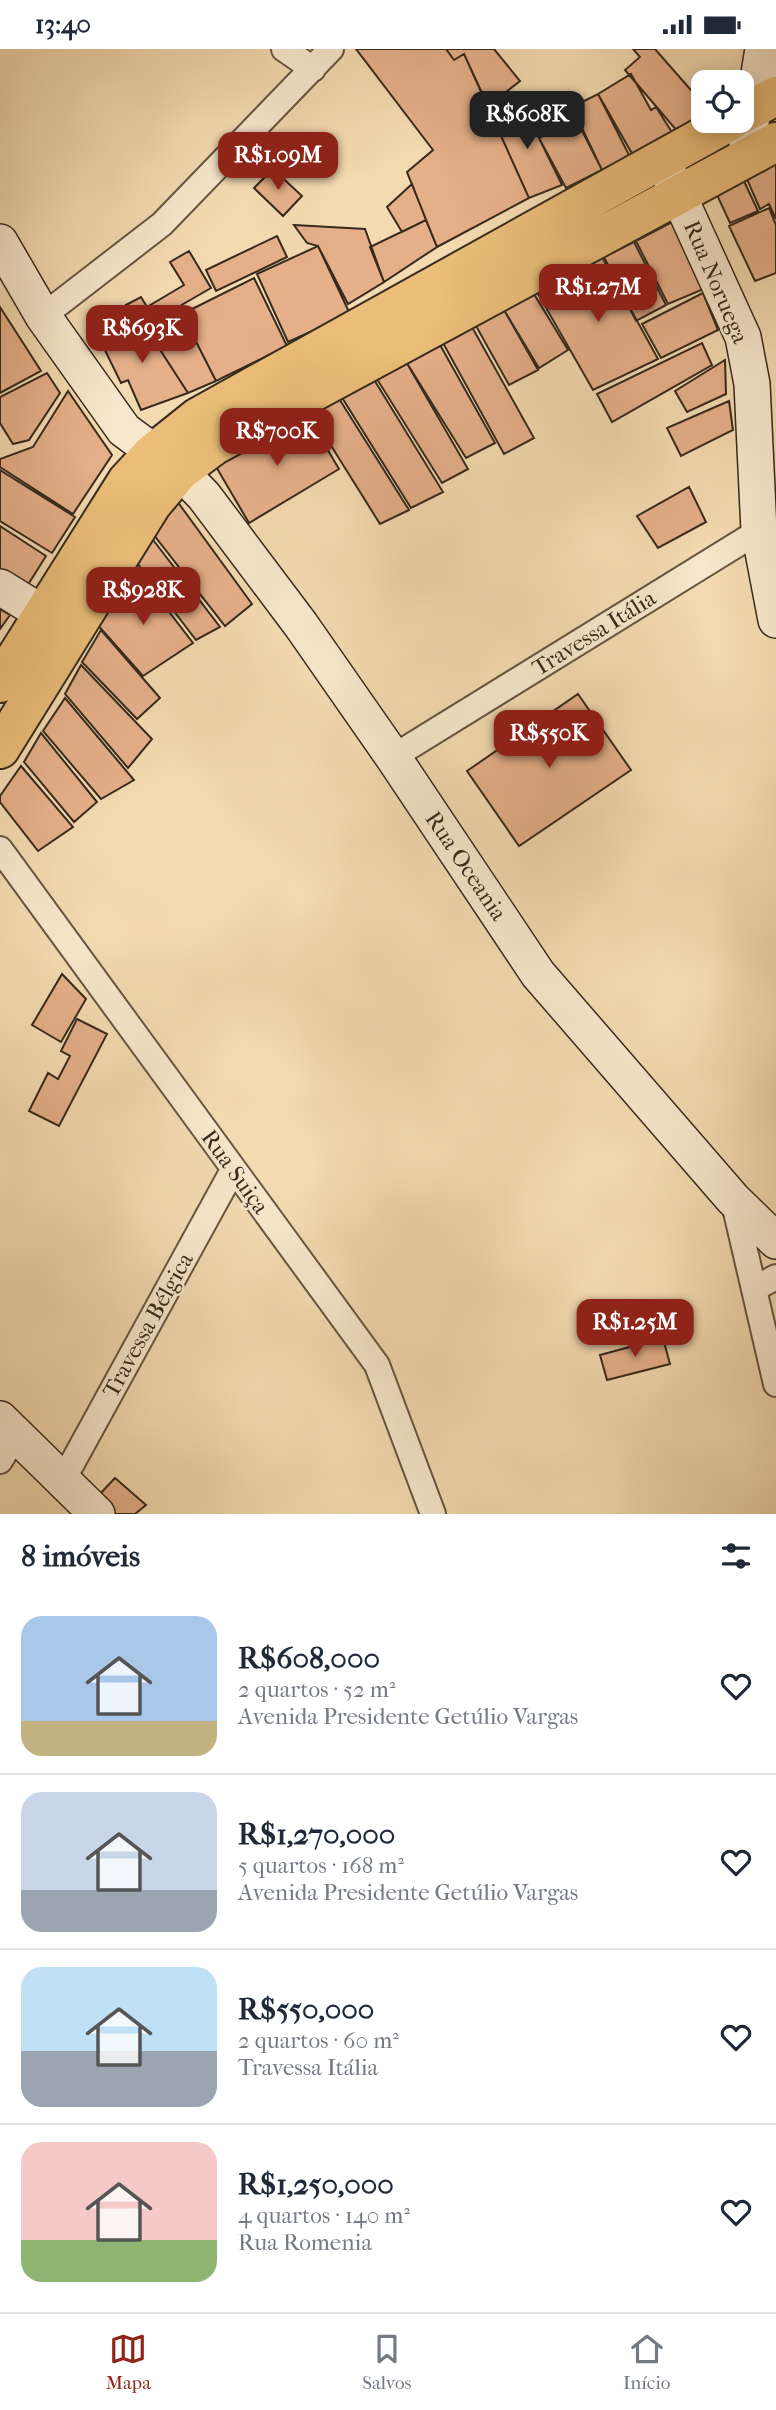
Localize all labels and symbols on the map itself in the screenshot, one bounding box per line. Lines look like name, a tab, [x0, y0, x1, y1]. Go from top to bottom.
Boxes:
pin: R$608K	[470, 91, 584, 151]
pin: R$1.09M	[213, 132, 343, 192]
street label: Rua Noruega	[678, 217, 754, 348]
pin: R$1.27M	[533, 265, 663, 324]
pin: R$693K	[85, 305, 199, 365]
pin: R$700K	[220, 409, 334, 468]
pin: R$928K	[86, 567, 200, 627]
street label: Travessa Itália	[527, 584, 661, 682]
pin: R$550K	[492, 711, 606, 770]
street label: Rua Oceania	[420, 806, 513, 926]
street label: Rua Suiça	[196, 1125, 275, 1220]
street label: Travessa Bélgica	[97, 1248, 199, 1402]
pin: R$1.25M	[570, 1299, 700, 1359]

